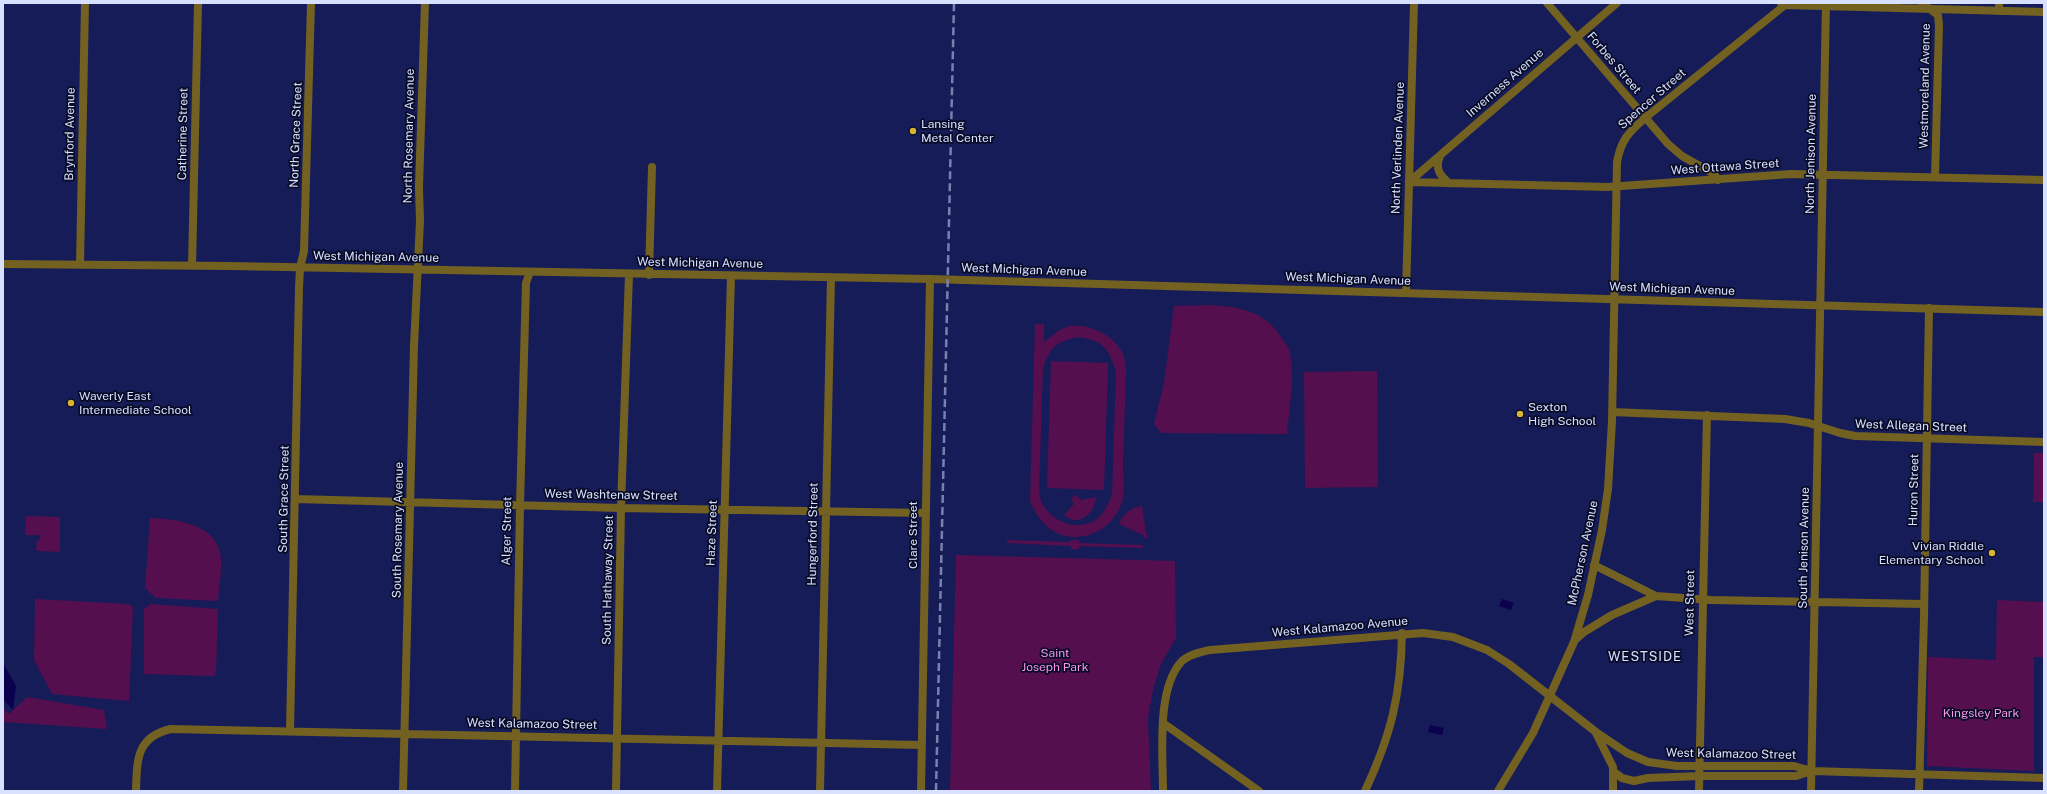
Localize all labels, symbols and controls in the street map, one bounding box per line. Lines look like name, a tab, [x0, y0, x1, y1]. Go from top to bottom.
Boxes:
street label: Westmoreland Avenue	[1917, 23, 1933, 149]
street label: Forbes Street	[1584, 29, 1644, 97]
street label: Inverness Avenue	[1463, 46, 1547, 120]
street label: Spencer Street	[1615, 66, 1689, 132]
street label: North Rosemary Avenue	[401, 69, 417, 203]
street label: North Grace Street	[287, 82, 305, 188]
street label: North Verlinden Avenue	[1388, 82, 1408, 214]
street label: Brynford Avenue	[62, 87, 78, 181]
street label: Catherine Street	[175, 88, 191, 180]
street label: North Jenison Avenue	[1803, 94, 1819, 214]
place label: Lansing Metal Center	[921, 117, 994, 145]
marker: Lansing Metal Center	[908, 126, 918, 136]
street label: West Ottawa Street	[1670, 156, 1780, 178]
street label: West Michigan Avenue	[313, 249, 439, 265]
street label: West Michigan Avenue	[637, 255, 763, 271]
street label: West Michigan Avenue	[961, 261, 1087, 279]
street label: West Michigan Avenue	[1285, 270, 1411, 288]
street label: West Michigan Avenue	[1609, 280, 1735, 298]
place label: Waverly East Intermediate School	[79, 389, 192, 417]
marker: Waverly East Intermediate School	[66, 398, 76, 408]
place label: Sexton High School	[1528, 400, 1596, 428]
marker: Sexton High School	[1515, 409, 1525, 419]
street label: West Allegan Street	[1855, 417, 1967, 435]
street label: South Grace Street	[276, 445, 292, 553]
street label: Huron Street	[1906, 454, 1922, 526]
street label: South Rosemary Avenue	[390, 462, 406, 598]
street label: Hungerford Street	[805, 482, 821, 586]
street label: West Washtenaw Street	[544, 487, 678, 503]
street label: South Jenison Avenue	[1796, 487, 1812, 609]
street label: Alger Street	[499, 496, 515, 566]
street label: McPherson Avenue	[1565, 499, 1601, 607]
street label: Haze Street	[704, 500, 720, 566]
street label: Clare Street	[906, 501, 920, 569]
street label: South Hathaway Street	[600, 515, 616, 645]
place label: Vivian Riddle Elementary School	[1879, 539, 1984, 567]
marker: Vivian Riddle Elementary School	[1987, 548, 1997, 558]
street label: West Street	[1682, 570, 1698, 636]
street label: West Kalamazoo Avenue	[1271, 614, 1409, 640]
park label: Saint Joseph Park	[1022, 646, 1088, 674]
district label: WESTSIDE	[1608, 649, 1682, 665]
park label: Kingsley Park	[1943, 706, 2019, 720]
street label: West Kalamazoo Street	[467, 716, 597, 732]
street label: West Kalamazoo Street	[1666, 746, 1796, 762]

